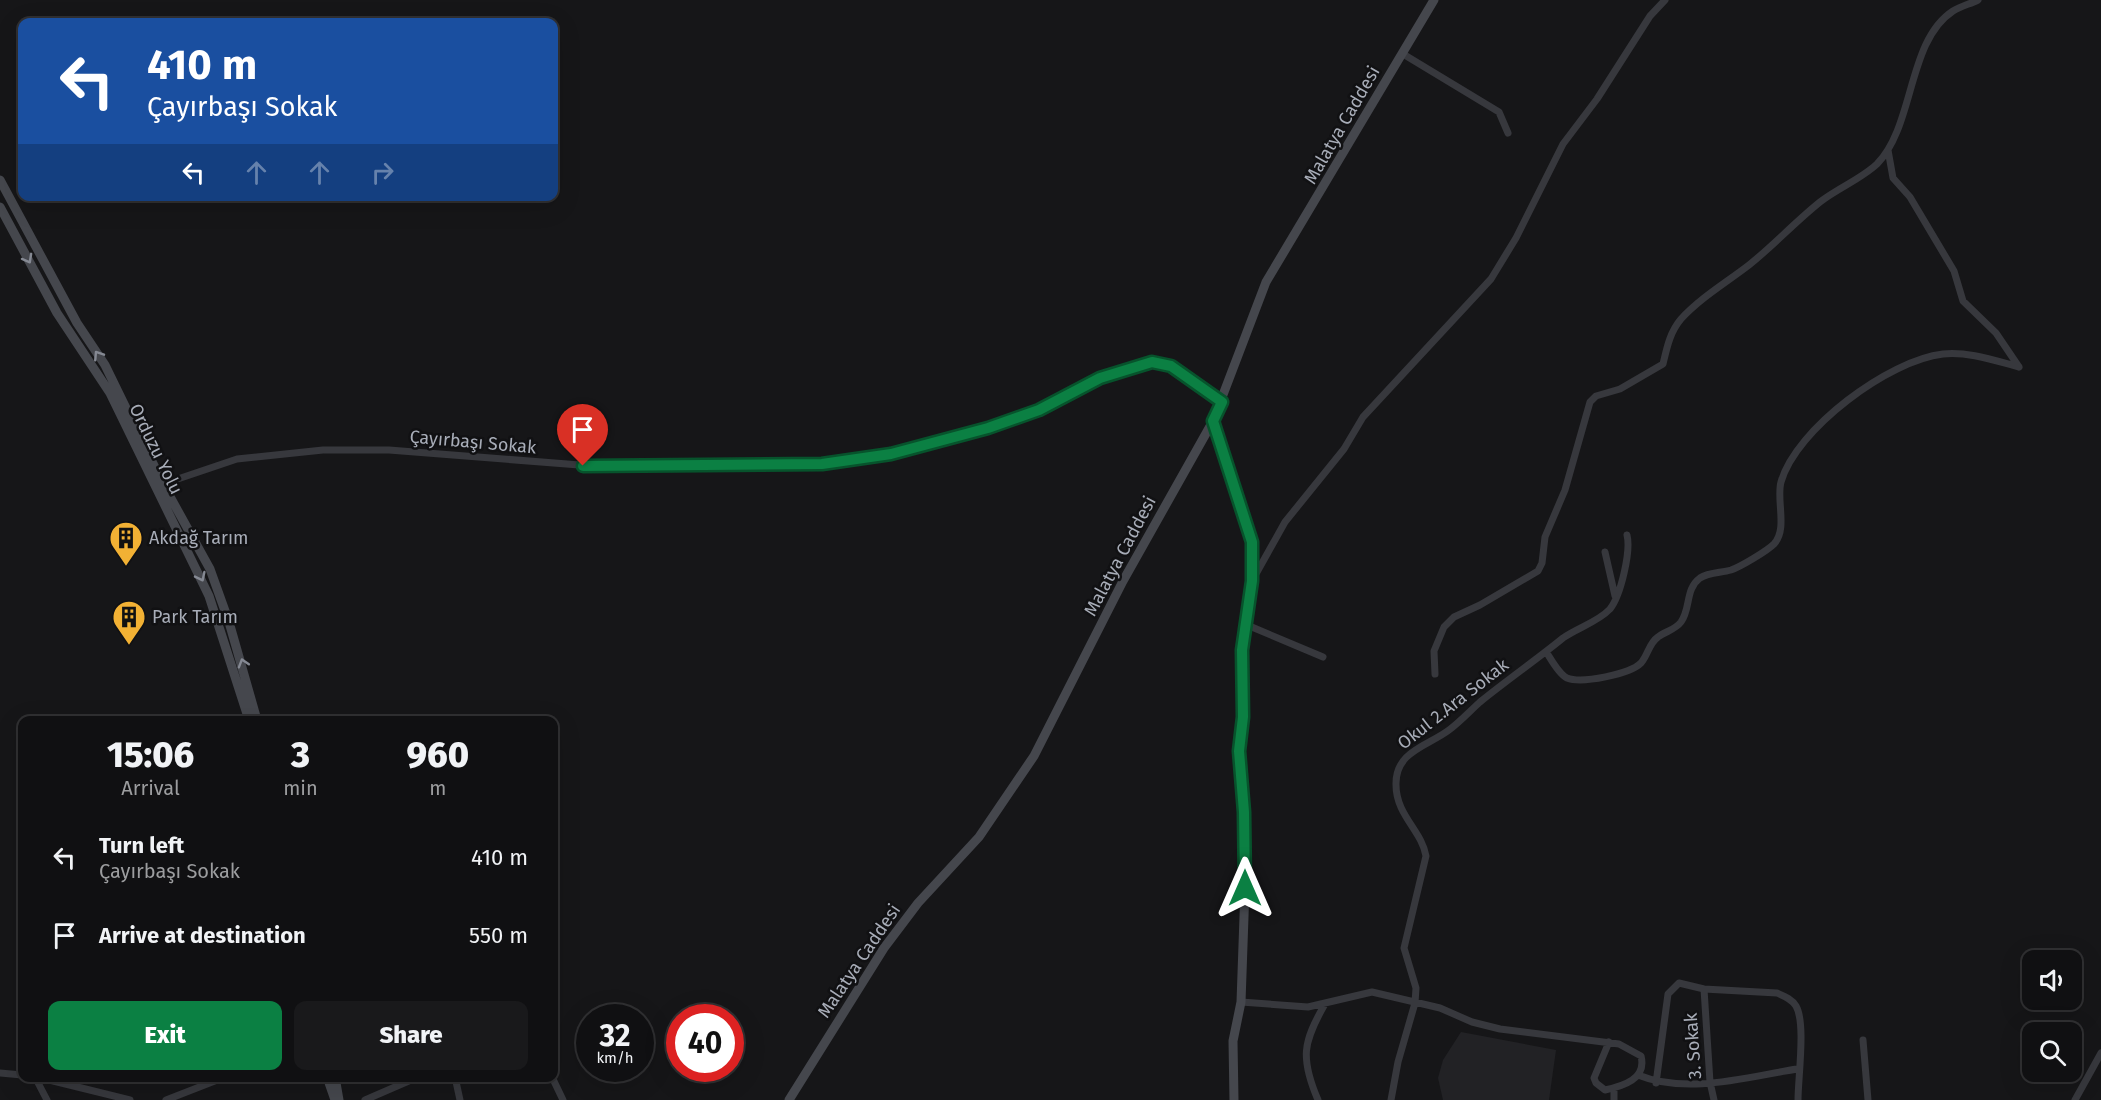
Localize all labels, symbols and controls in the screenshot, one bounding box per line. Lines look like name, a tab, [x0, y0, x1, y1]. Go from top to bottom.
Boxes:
text: 410 m	[147, 40, 257, 90]
icon: left	[48, 42, 126, 120]
street label: Malatya Caddesi	[1299, 62, 1385, 188]
text: Çayırbaşı Sokak	[147, 91, 337, 123]
icon: left	[177, 156, 210, 189]
icon: ahead	[240, 156, 273, 189]
icon: ahead	[303, 156, 336, 189]
icon: right	[366, 156, 399, 189]
one-way arrow	[21, 252, 32, 263]
one-way arrow	[94, 350, 105, 361]
street label: Orduzu Yolu	[125, 400, 187, 498]
pin	[557, 404, 608, 466]
icon: arrive	[566, 413, 599, 446]
street label: Çayırbaşı Sokak	[409, 426, 538, 459]
street label: Malatya Caddesi	[1079, 492, 1161, 620]
building icon: Akdağ Tarım	[108, 520, 144, 567]
place label: Akdağ Tarım	[149, 527, 249, 549]
one-way arrow	[193, 571, 205, 582]
building icon: Park Tarım	[111, 599, 147, 646]
place label: Park Tarım	[152, 606, 238, 628]
street label: Okul 2.Ara Sokak	[1393, 653, 1514, 754]
one-way arrow	[237, 659, 250, 669]
text: 15:06	[107, 733, 194, 777]
text: 3	[291, 733, 310, 777]
text: 960	[407, 733, 469, 777]
text: Arrival	[121, 776, 180, 800]
text: min	[283, 776, 318, 800]
text: m	[429, 776, 446, 800]
text: Turn left	[99, 832, 184, 859]
icon: left	[48, 841, 81, 874]
text: 410 m	[471, 844, 528, 871]
position arrow	[1213, 856, 1277, 920]
text: Çayırbaşı Sokak	[99, 859, 240, 883]
street label: Malatya Caddesi	[813, 900, 905, 1022]
icon: arrive	[48, 919, 81, 952]
text: Arrive at destination	[99, 922, 306, 949]
text: 550 m	[469, 922, 528, 949]
map controls	[2022, 950, 2082, 1082]
button: sound	[2022, 950, 2082, 1010]
button: Exit	[48, 1001, 282, 1070]
button: Share	[294, 1001, 528, 1070]
speed limit sign: 40	[666, 1004, 744, 1082]
street label: 3. Sokak	[1680, 1011, 1706, 1080]
text: 32	[600, 1018, 630, 1054]
button: search	[2022, 1022, 2082, 1082]
text: km/h	[596, 1049, 634, 1067]

